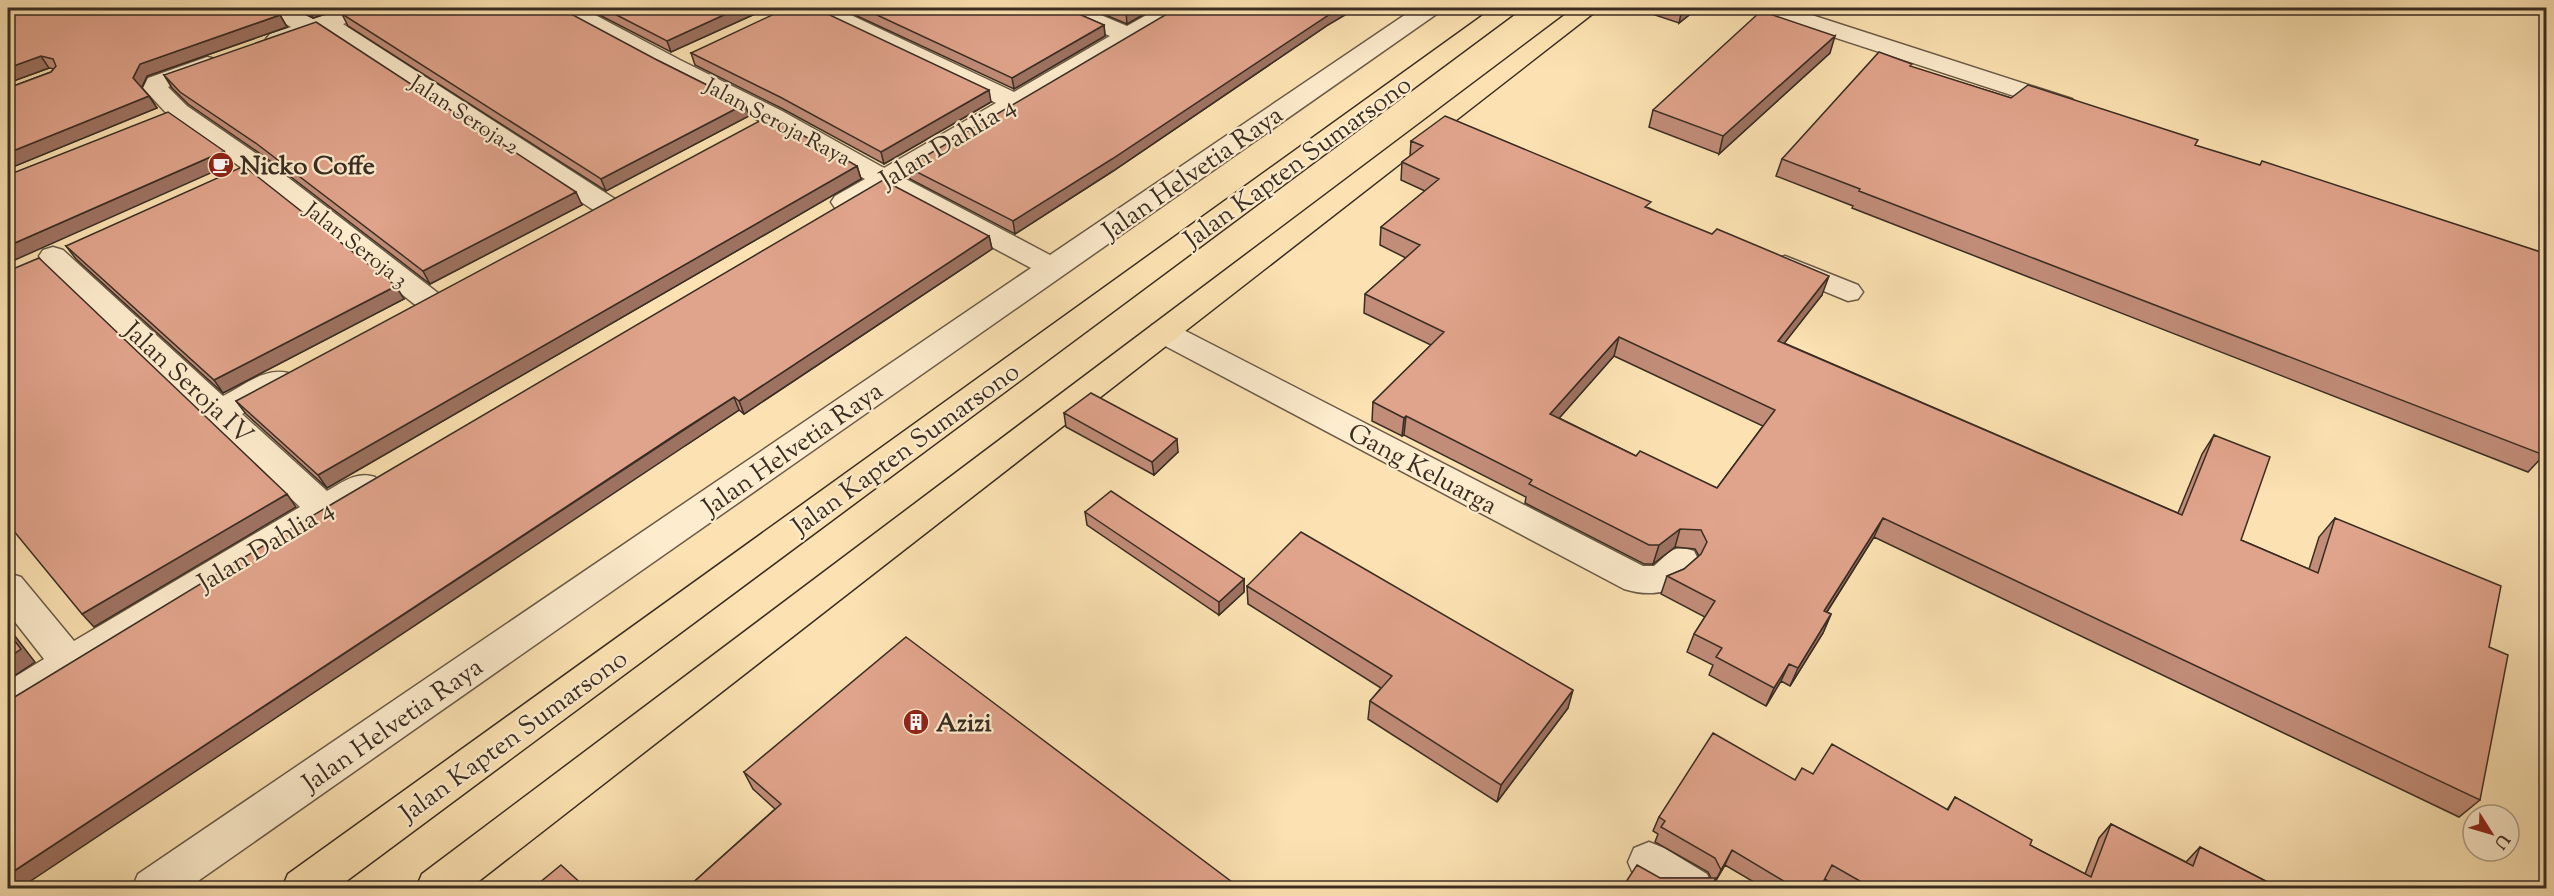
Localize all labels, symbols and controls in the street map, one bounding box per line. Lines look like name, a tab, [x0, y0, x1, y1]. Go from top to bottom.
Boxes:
street label: Jalan Seroja 2	[401, 68, 525, 164]
street label: Jalan Kapten Sumarsono	[1175, 68, 1420, 260]
street label: Jalan Seroja Raya	[697, 71, 855, 176]
street label: Jalan Dahlia 4	[872, 89, 1023, 200]
street label: Jalan Helvetia Raya	[1094, 98, 1291, 251]
place label: Nicko Coffe	[240, 149, 375, 186]
cafe icon: Nicko Coffe	[206, 150, 236, 180]
street label: Jalan Seroja 3	[296, 195, 414, 297]
street label: Jalan Seroja IV	[113, 313, 260, 454]
street label: Jalan Kapten Sumarsono	[783, 355, 1028, 547]
street label: Jalan Helvetia Raya	[694, 374, 891, 527]
street label: Gang Keluarga	[1341, 415, 1503, 525]
street label: Jalan Dahlia 4	[190, 492, 341, 603]
street label: Jalan Kapten Sumarsono	[391, 642, 636, 834]
street label: Jalan Helvetia Raya	[294, 650, 491, 803]
place label: Azizi	[936, 706, 992, 743]
building icon: Azizi	[901, 707, 931, 737]
north arrow	[2461, 803, 2521, 863]
text: U	[2487, 828, 2514, 853]

